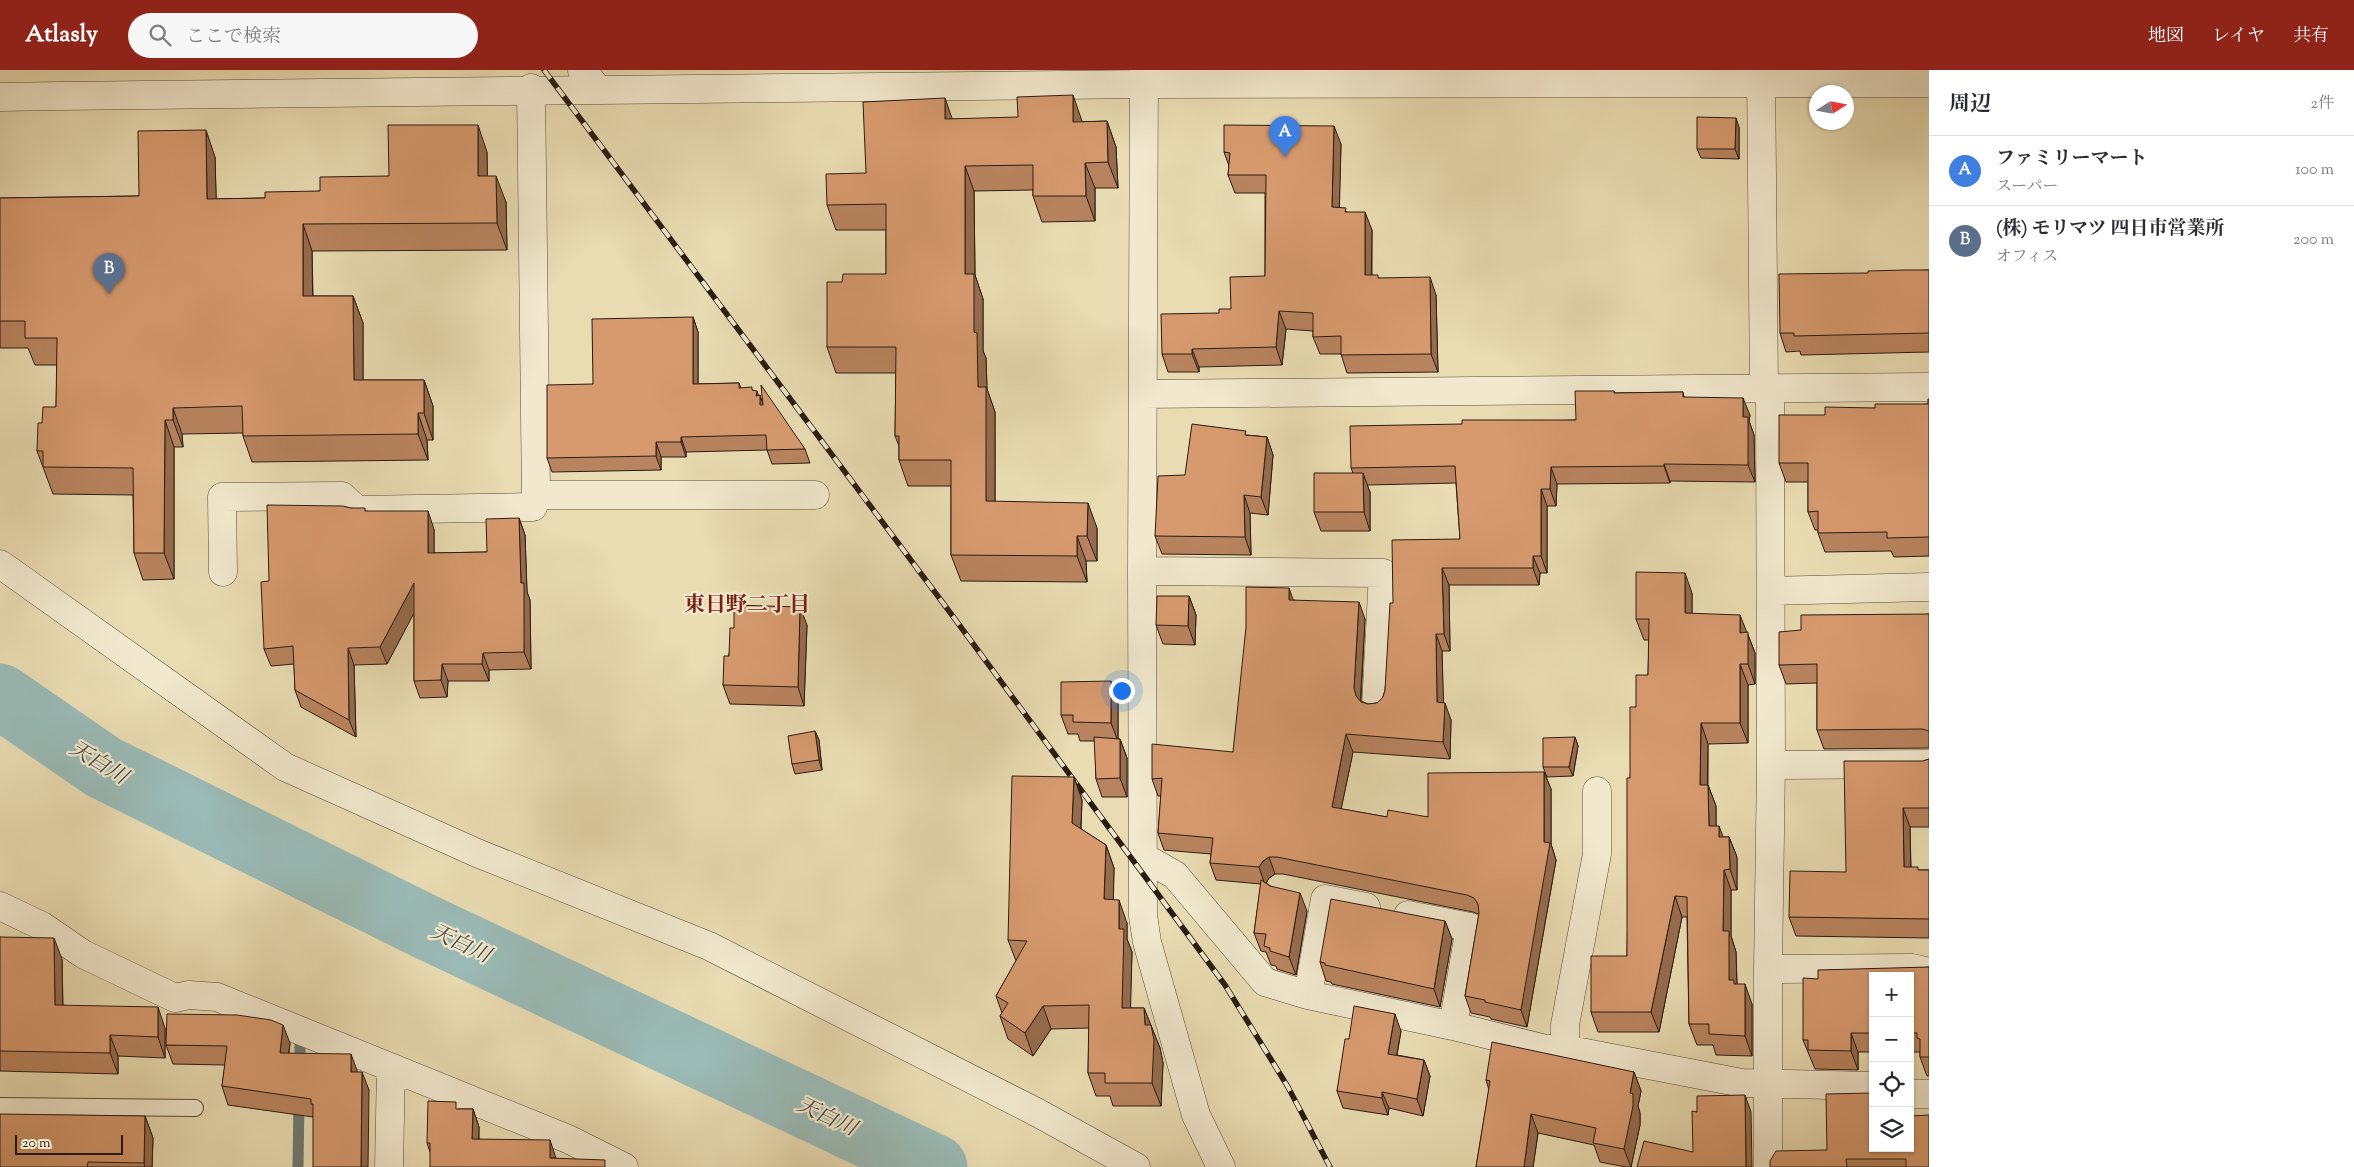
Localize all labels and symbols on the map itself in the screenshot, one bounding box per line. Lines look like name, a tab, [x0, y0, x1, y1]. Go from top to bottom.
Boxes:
north arrow	[1809, 85, 1854, 130]
pin: A	[1269, 116, 1301, 157]
pin: B	[93, 253, 125, 294]
district label: 東日野二丁目	[684, 591, 810, 621]
your location	[1109, 678, 1135, 704]
water label: 天白川	[63, 735, 134, 794]
water label: 天白川	[425, 918, 497, 973]
water label: 天白川	[791, 1091, 863, 1146]
scale bar	[15, 1132, 122, 1155]

